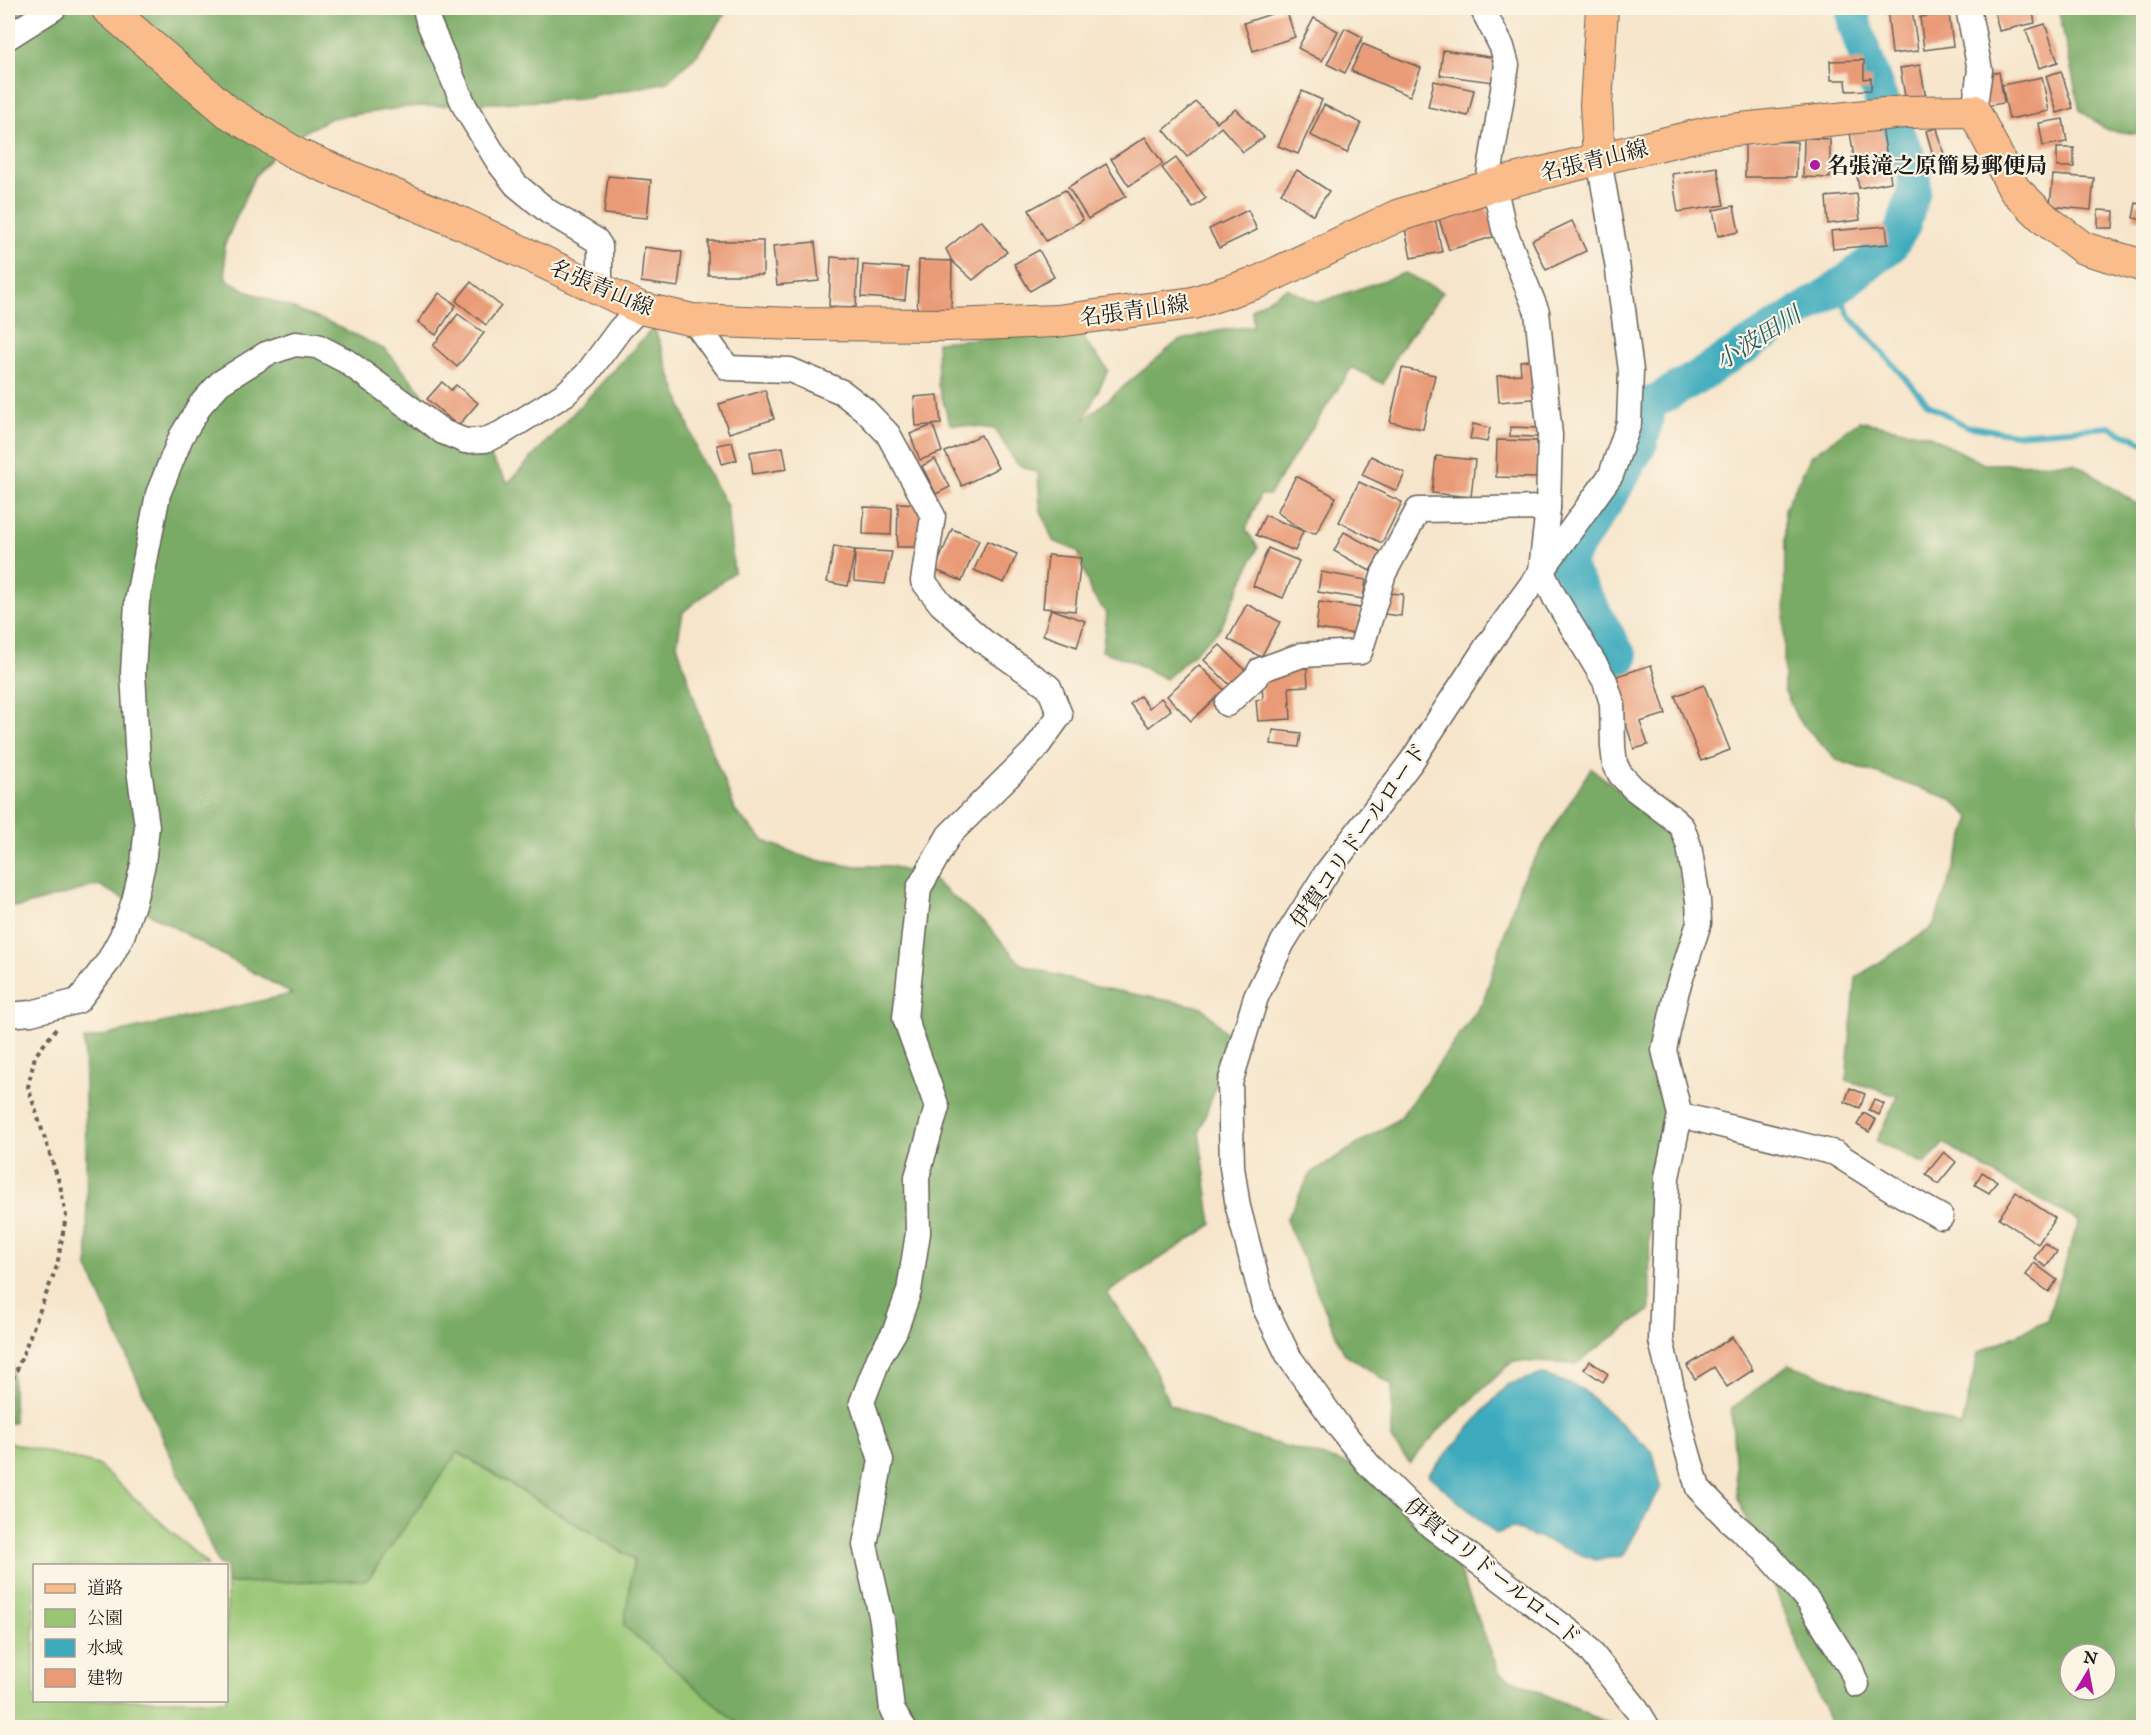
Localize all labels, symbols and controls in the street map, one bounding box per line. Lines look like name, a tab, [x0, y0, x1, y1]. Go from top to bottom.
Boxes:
street label: 名張青山線	[1538, 135, 1651, 189]
place label: 名張滝之原簡易郵便局	[1827, 153, 2047, 181]
marker: 名張滝之原簡易郵便局	[1808, 158, 1822, 172]
street label: 名張青山線	[545, 254, 657, 323]
street label: 名張青山線	[1078, 290, 1191, 333]
water label: 小波田川	[1710, 299, 1810, 378]
street label: 伊賀コリドールロード	[1285, 738, 1434, 934]
street label: 伊賀コリドールロード	[1398, 1493, 1586, 1653]
legend	[33, 1564, 228, 1702]
text: 道路	[87, 1578, 123, 1601]
text: 公園	[87, 1608, 123, 1631]
text: 水域	[87, 1638, 123, 1661]
north arrow	[2058, 1642, 2118, 1702]
text: N	[2081, 1648, 2099, 1670]
text: 建物	[87, 1668, 123, 1691]

